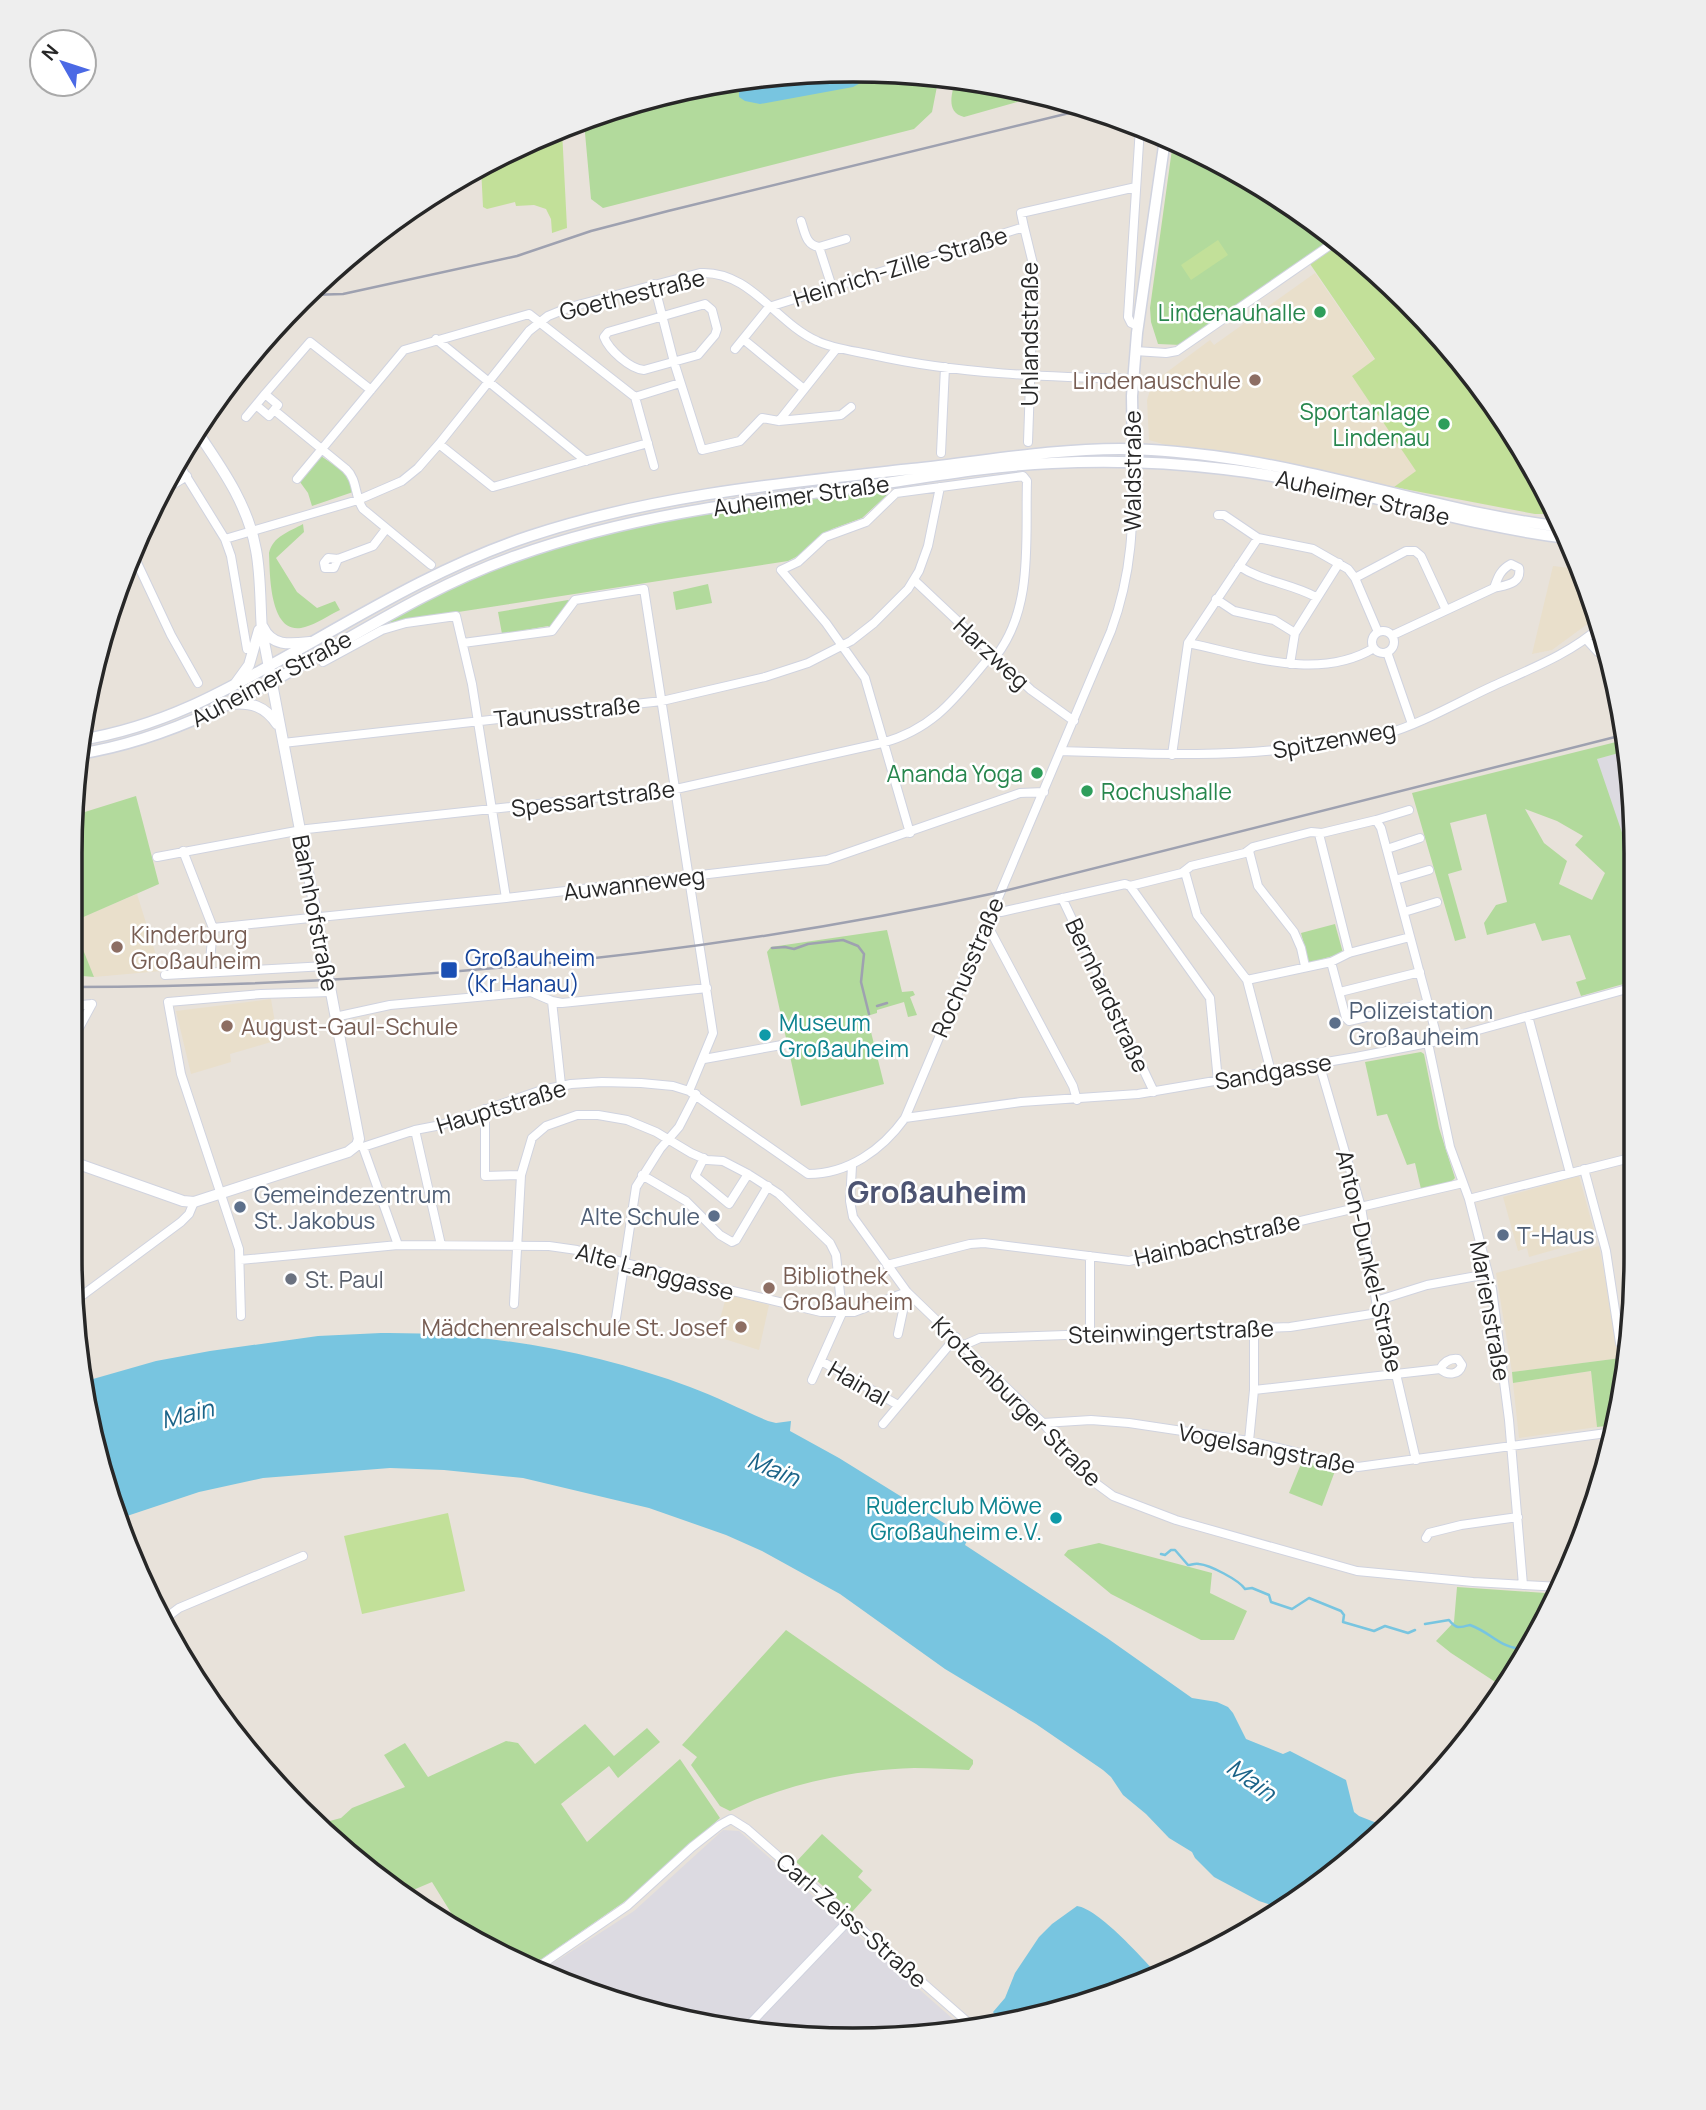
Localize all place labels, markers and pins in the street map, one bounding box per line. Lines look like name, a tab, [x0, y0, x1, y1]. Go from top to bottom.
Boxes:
place label: Lindenauhalle	[1158, 296, 1306, 328]
marker: Lindenauhalle	[1312, 304, 1328, 320]
place label: Lindenauschule	[1073, 364, 1241, 396]
marker: Lindenauschule	[1247, 372, 1263, 388]
place label: Sportanlage Lindenau	[1299, 395, 1430, 453]
marker: Sportanlage Lindenau	[1436, 416, 1452, 432]
place label: Ananda Yoga	[886, 757, 1023, 789]
marker: Ananda Yoga	[1029, 765, 1045, 781]
place label: Rochushalle	[1101, 775, 1232, 807]
marker: Rochushalle	[1079, 783, 1095, 799]
place label: Kinderburg Großauheim	[131, 918, 261, 976]
marker: Kinderburg Großauheim	[109, 939, 125, 955]
place label: Großauheim (Kr Hanau)	[465, 941, 595, 999]
marker: Großauheim (Kr Hanau)	[439, 960, 459, 980]
place label: Polizeistation Großauheim	[1349, 994, 1493, 1052]
place label: Museum Großauheim	[779, 1006, 909, 1064]
place label: August-Gaul-Schule	[241, 1010, 458, 1042]
marker: Polizeistation Großauheim	[1327, 1015, 1343, 1031]
marker: August-Gaul-Schule	[219, 1018, 235, 1034]
marker: Museum Großauheim	[757, 1027, 773, 1043]
place label: Gemeindezentrum St. Jakobus	[254, 1178, 451, 1236]
marker: Gemeindezentrum St. Jakobus	[232, 1199, 248, 1215]
place label: Alte Schule	[580, 1200, 700, 1232]
marker: Alte Schule	[706, 1208, 722, 1224]
place label: T-Haus	[1517, 1219, 1595, 1251]
marker: T-Haus	[1495, 1227, 1511, 1243]
place label: Bibliothek Großauheim	[783, 1259, 913, 1317]
place label: St. Paul	[305, 1263, 384, 1295]
marker: St. Paul	[283, 1271, 299, 1287]
marker: Bibliothek Großauheim	[761, 1280, 777, 1296]
place label: Mädchenrealschule St. Josef	[422, 1311, 727, 1343]
marker: Mädchenrealschule St. Josef	[733, 1319, 749, 1335]
place label: Ruderclub Möwe Großauheim e.V.	[866, 1489, 1042, 1547]
marker: Ruderclub Möwe Großauheim e.V.	[1048, 1510, 1064, 1526]

